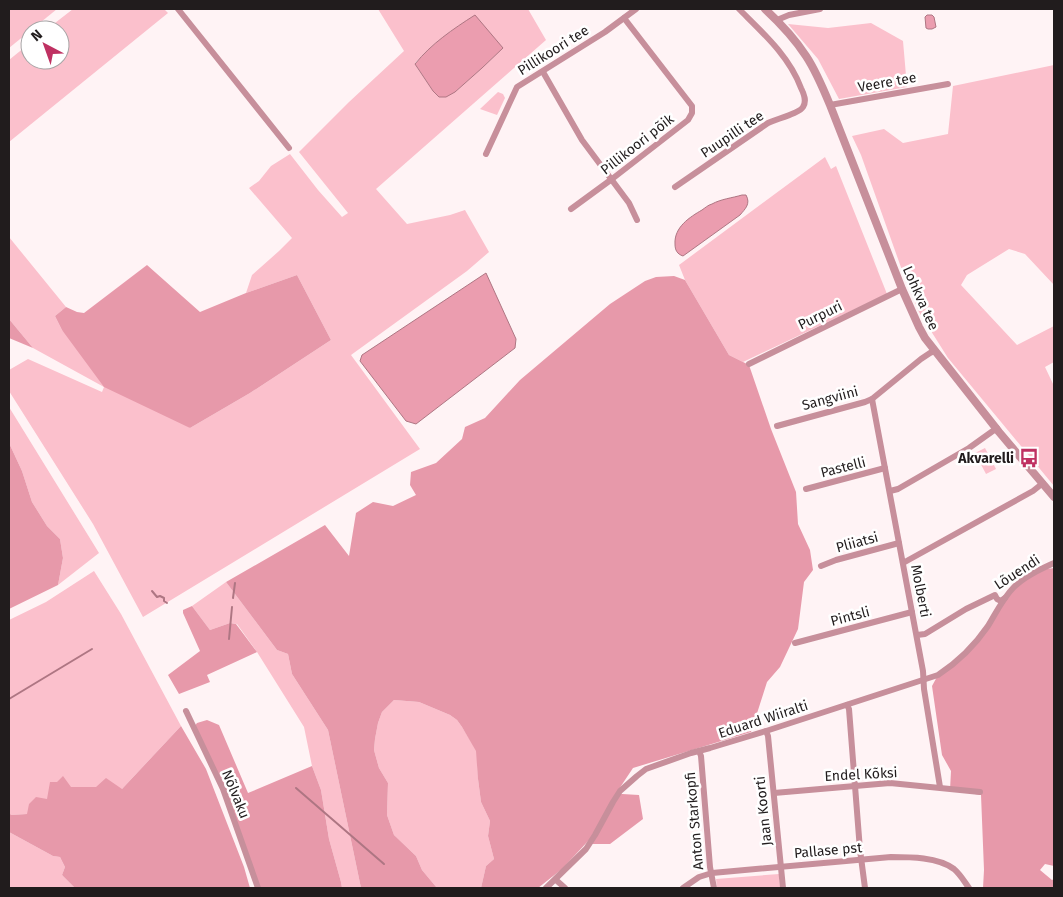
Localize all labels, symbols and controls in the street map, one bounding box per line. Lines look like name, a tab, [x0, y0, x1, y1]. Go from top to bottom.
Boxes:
north arrow	[20, 20, 70, 70]
street label: Pillikoori tee	[515, 22, 592, 79]
text: N	[28, 26, 46, 45]
street label: Veere tee	[856, 69, 918, 96]
street label: Puupilli tee	[698, 107, 767, 162]
street label: Pillikoori põik	[597, 110, 678, 178]
street label: Lohkva tee	[899, 264, 942, 333]
street label: Purpuri	[795, 297, 845, 333]
street label: Sangviini	[800, 383, 860, 414]
bus stop icon: Akvarelli	[1018, 447, 1040, 469]
place label: Akvarelli	[957, 450, 1014, 467]
street label: Pastelli	[819, 454, 868, 481]
street label: Pliiatsi	[834, 529, 880, 556]
street label: Lõuendi	[991, 551, 1043, 593]
street label: Molberti	[907, 563, 934, 619]
street label: Pintsli	[829, 603, 872, 630]
street label: Eduard Wiiralti	[716, 697, 810, 742]
street label: Endel Kõksi	[824, 764, 898, 785]
street label: Nõlvaku	[218, 767, 253, 821]
street label: Anton Starkopfi	[682, 771, 707, 871]
street label: Jaan Koorti	[751, 775, 776, 847]
street label: Pallase pst	[793, 839, 864, 862]

